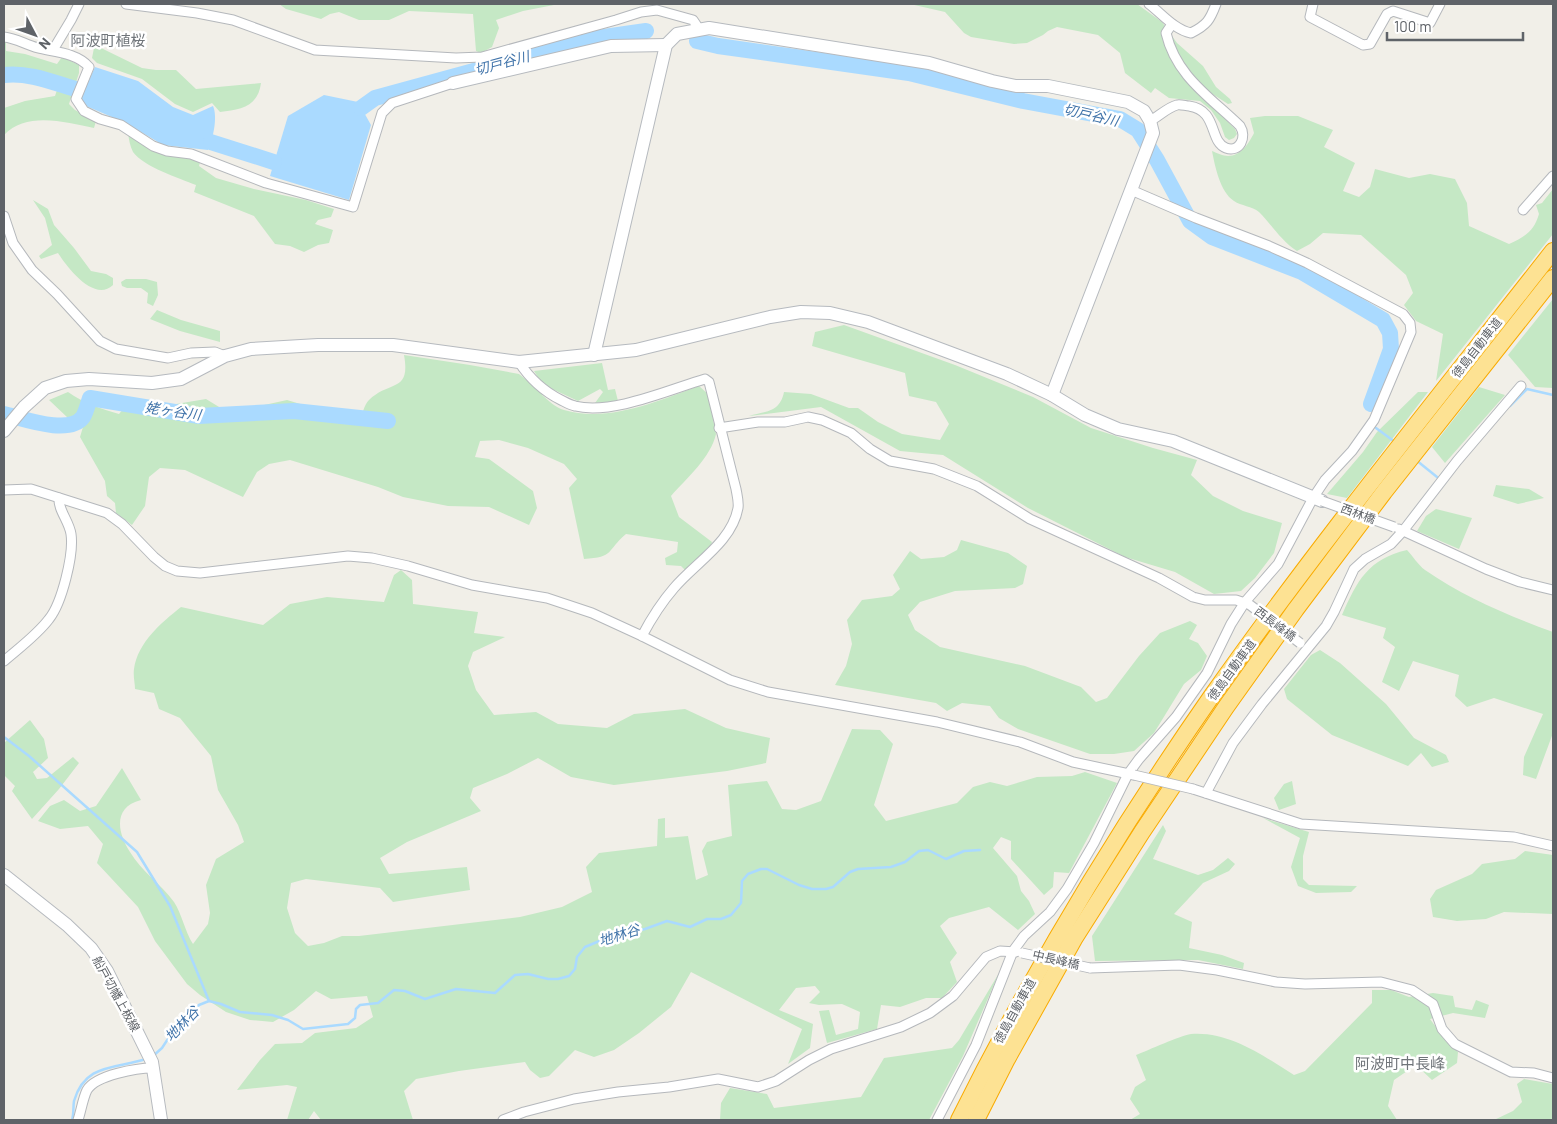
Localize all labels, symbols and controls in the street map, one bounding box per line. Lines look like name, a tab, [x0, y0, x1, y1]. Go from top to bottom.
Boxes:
north arrow	[10, 10, 60, 60]
scale bar	[1387, 10, 1523, 42]
text: 100 m	[1394, 17, 1432, 35]
district label: 阿波町植桜	[70, 31, 146, 49]
text: N	[36, 35, 55, 53]
water label: 切戸谷川	[473, 47, 533, 78]
water label: 切戸谷川	[1062, 100, 1122, 130]
street label: 徳島自動車道	[1449, 315, 1504, 380]
water label: 姥ヶ谷川	[144, 398, 204, 423]
street label: 西林橋	[1339, 500, 1378, 526]
street label: 西長峰橋	[1252, 603, 1299, 643]
street label: 徳島自動車道	[1204, 636, 1258, 703]
water label: 地林谷	[596, 920, 642, 949]
street label: 中長峰橋	[1031, 947, 1081, 971]
street label: 船戸切幡上板線	[90, 953, 143, 1034]
street label: 徳島自動車道	[991, 976, 1038, 1045]
water label: 地林谷	[161, 1002, 203, 1045]
district label: 阿波町中長峰	[1355, 1054, 1445, 1072]

